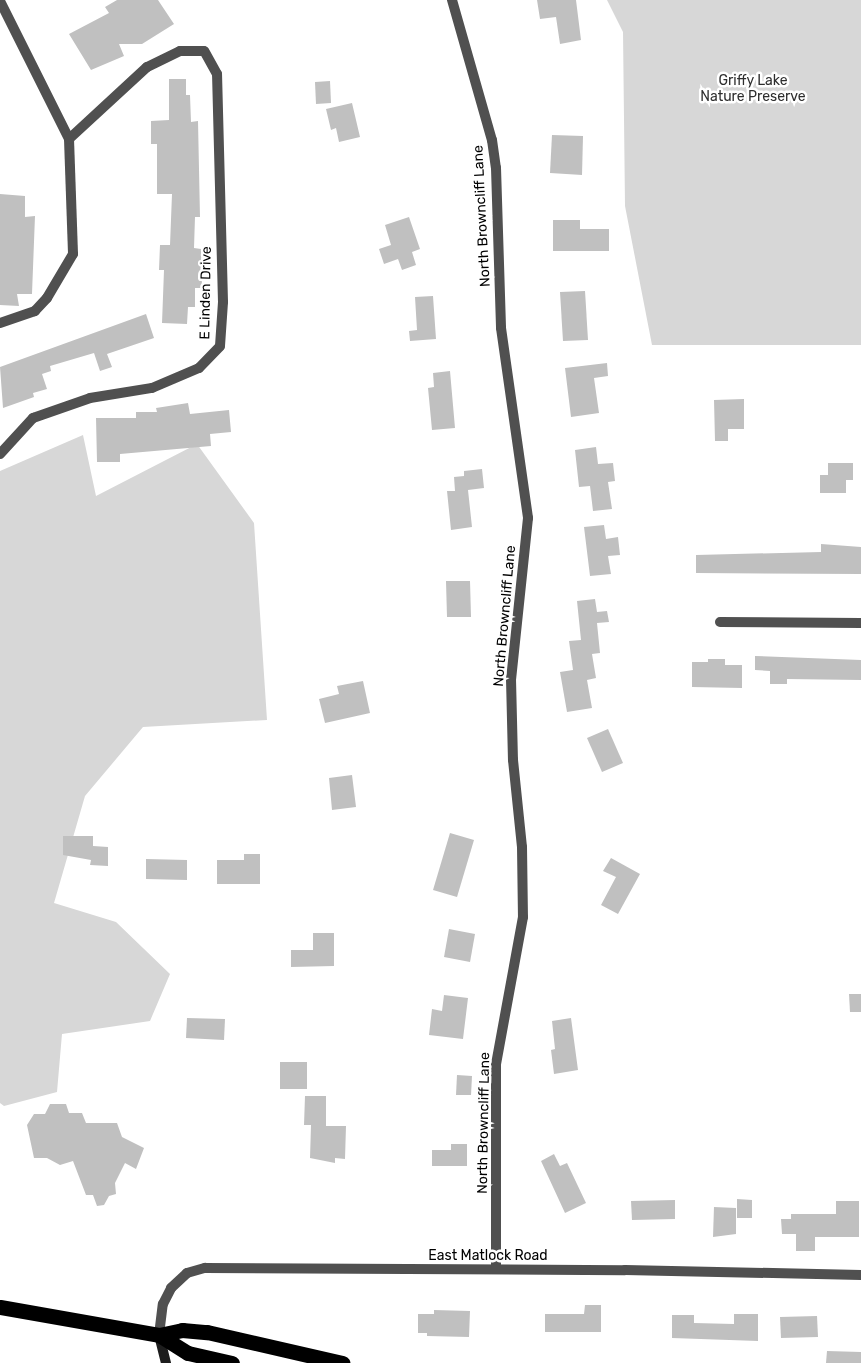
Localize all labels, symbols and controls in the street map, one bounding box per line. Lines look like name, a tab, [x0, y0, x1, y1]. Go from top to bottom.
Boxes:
park label: Griffy Lake Nature Preserve	[700, 73, 806, 105]
street label: North Browncliff Lane	[470, 145, 494, 287]
street label: E Linden Drive	[197, 246, 215, 340]
street label: North Browncliff Lane	[490, 544, 520, 688]
street label: North Browncliff Lane	[474, 1052, 494, 1194]
street label: East Matlock Road	[428, 1248, 548, 1264]

